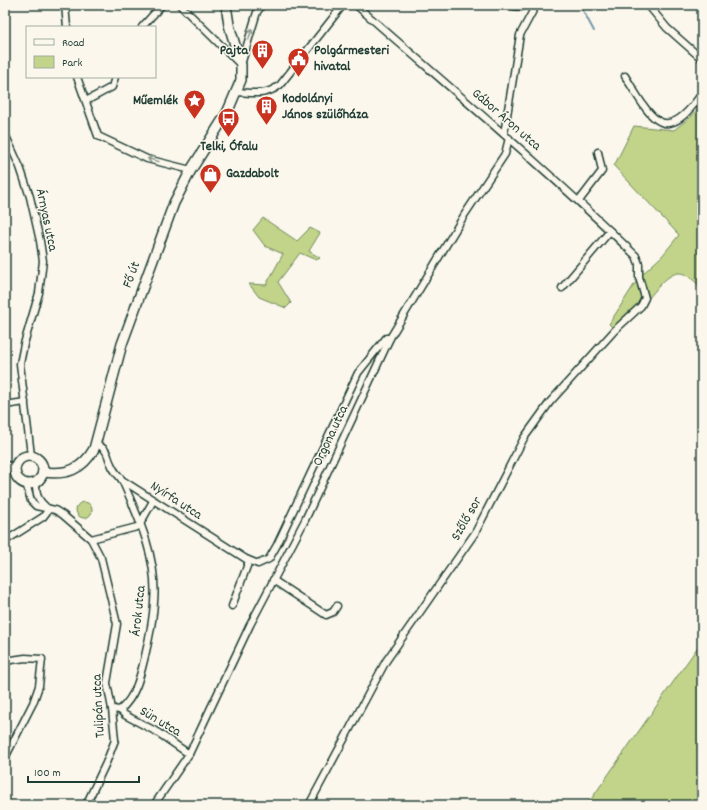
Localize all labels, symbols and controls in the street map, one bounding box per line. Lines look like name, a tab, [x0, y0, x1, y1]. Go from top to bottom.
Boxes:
legend	[26, 26, 156, 78]
one-way arrow	[247, 28, 254, 41]
text: Road	[62, 35, 84, 52]
building icon: Pajta	[250, 38, 276, 71]
place label: Pajta	[220, 41, 249, 61]
place label: Polgármesteri hivatal	[314, 41, 389, 77]
public building icon: Polgármesteri hivatal	[286, 46, 312, 79]
text: Park	[62, 55, 83, 72]
street label: Gábor Áron utca	[467, 84, 546, 156]
place icon: Műemlék	[181, 88, 207, 121]
place label: Kodolányi János szülőháza	[282, 89, 369, 125]
place label: Műemlék	[133, 91, 178, 111]
building icon: Kodolányi János szülőháza	[253, 94, 279, 127]
bus stop icon: Telki, Ófalu	[216, 106, 242, 139]
place label: Telki, Ófalu	[200, 137, 258, 157]
one-way arrow	[147, 156, 160, 163]
shop icon: Gazdabolt	[198, 161, 224, 194]
place label: Gazdabolt	[226, 164, 280, 184]
street label: Árnyas utca	[30, 187, 62, 254]
street label: Fő út	[118, 259, 146, 291]
street label: Orgona utca	[308, 402, 354, 470]
street label: Nyírfa utca	[146, 477, 206, 526]
street label: Szőlő sor	[446, 493, 488, 545]
street label: Árok utca	[126, 584, 152, 637]
street label: Tulipán utca	[87, 673, 111, 739]
street label: Sün utca	[135, 702, 185, 742]
scale bar	[28, 758, 139, 784]
text: 100 m	[34, 765, 61, 782]

